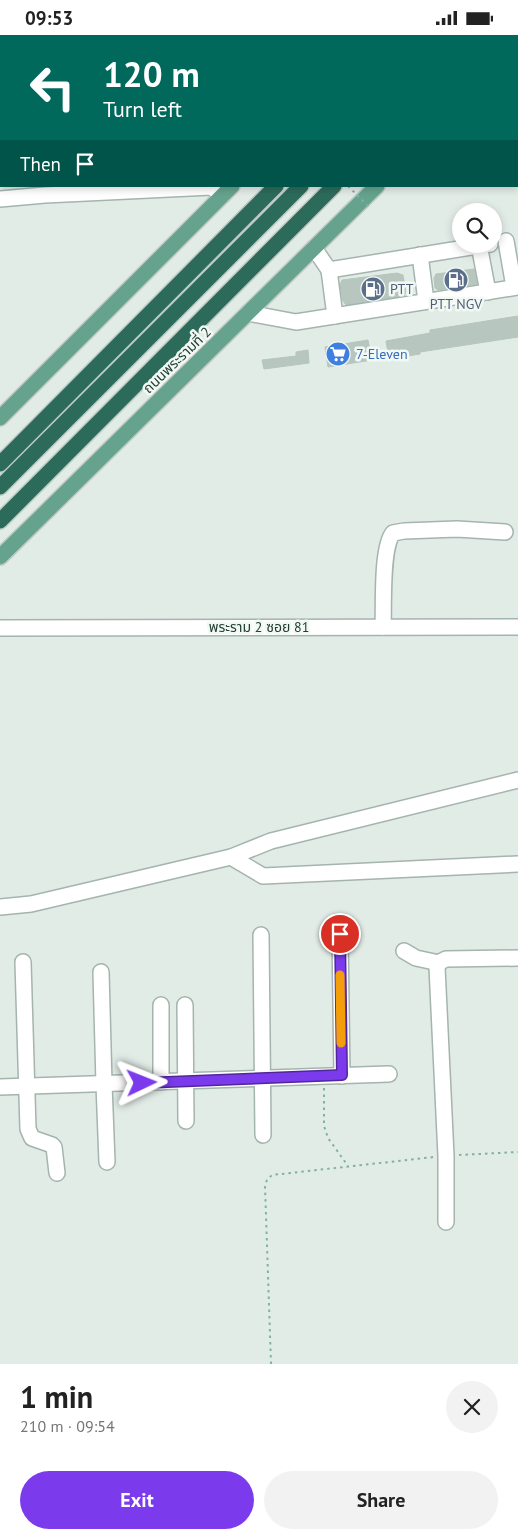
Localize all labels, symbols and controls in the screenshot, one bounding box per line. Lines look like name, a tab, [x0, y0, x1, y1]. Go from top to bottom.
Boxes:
text: 09:53	[25, 6, 73, 30]
text: 120 m	[103, 51, 200, 97]
icon: left	[20, 55, 85, 120]
text: Turn left	[103, 95, 182, 123]
icon: arrive	[71, 150, 99, 178]
text: Then	[20, 152, 61, 176]
map controls	[452, 203, 502, 253]
button: search	[452, 203, 502, 253]
fuel station icon: PTT NGV	[443, 267, 469, 293]
fuel station icon: PTT	[360, 276, 386, 302]
place label: PTT	[390, 280, 414, 298]
place label: PTT NGV	[430, 295, 482, 313]
street label: ถนนพระรามที่ 2	[138, 322, 215, 397]
supermarket icon: 7-Eleven	[325, 341, 351, 367]
place label: 7-Eleven	[356, 345, 408, 363]
street label: พระราม 2 ซอย 81	[209, 618, 309, 636]
pin	[319, 913, 361, 955]
icon: arrive	[326, 920, 354, 948]
position arrow	[115, 1056, 167, 1108]
text: 1 min	[20, 1377, 93, 1416]
button: close	[446, 1381, 498, 1433]
text: 210 m · 09:54	[20, 1416, 115, 1436]
button: Exit	[20, 1471, 254, 1529]
button: Share	[264, 1471, 498, 1529]

